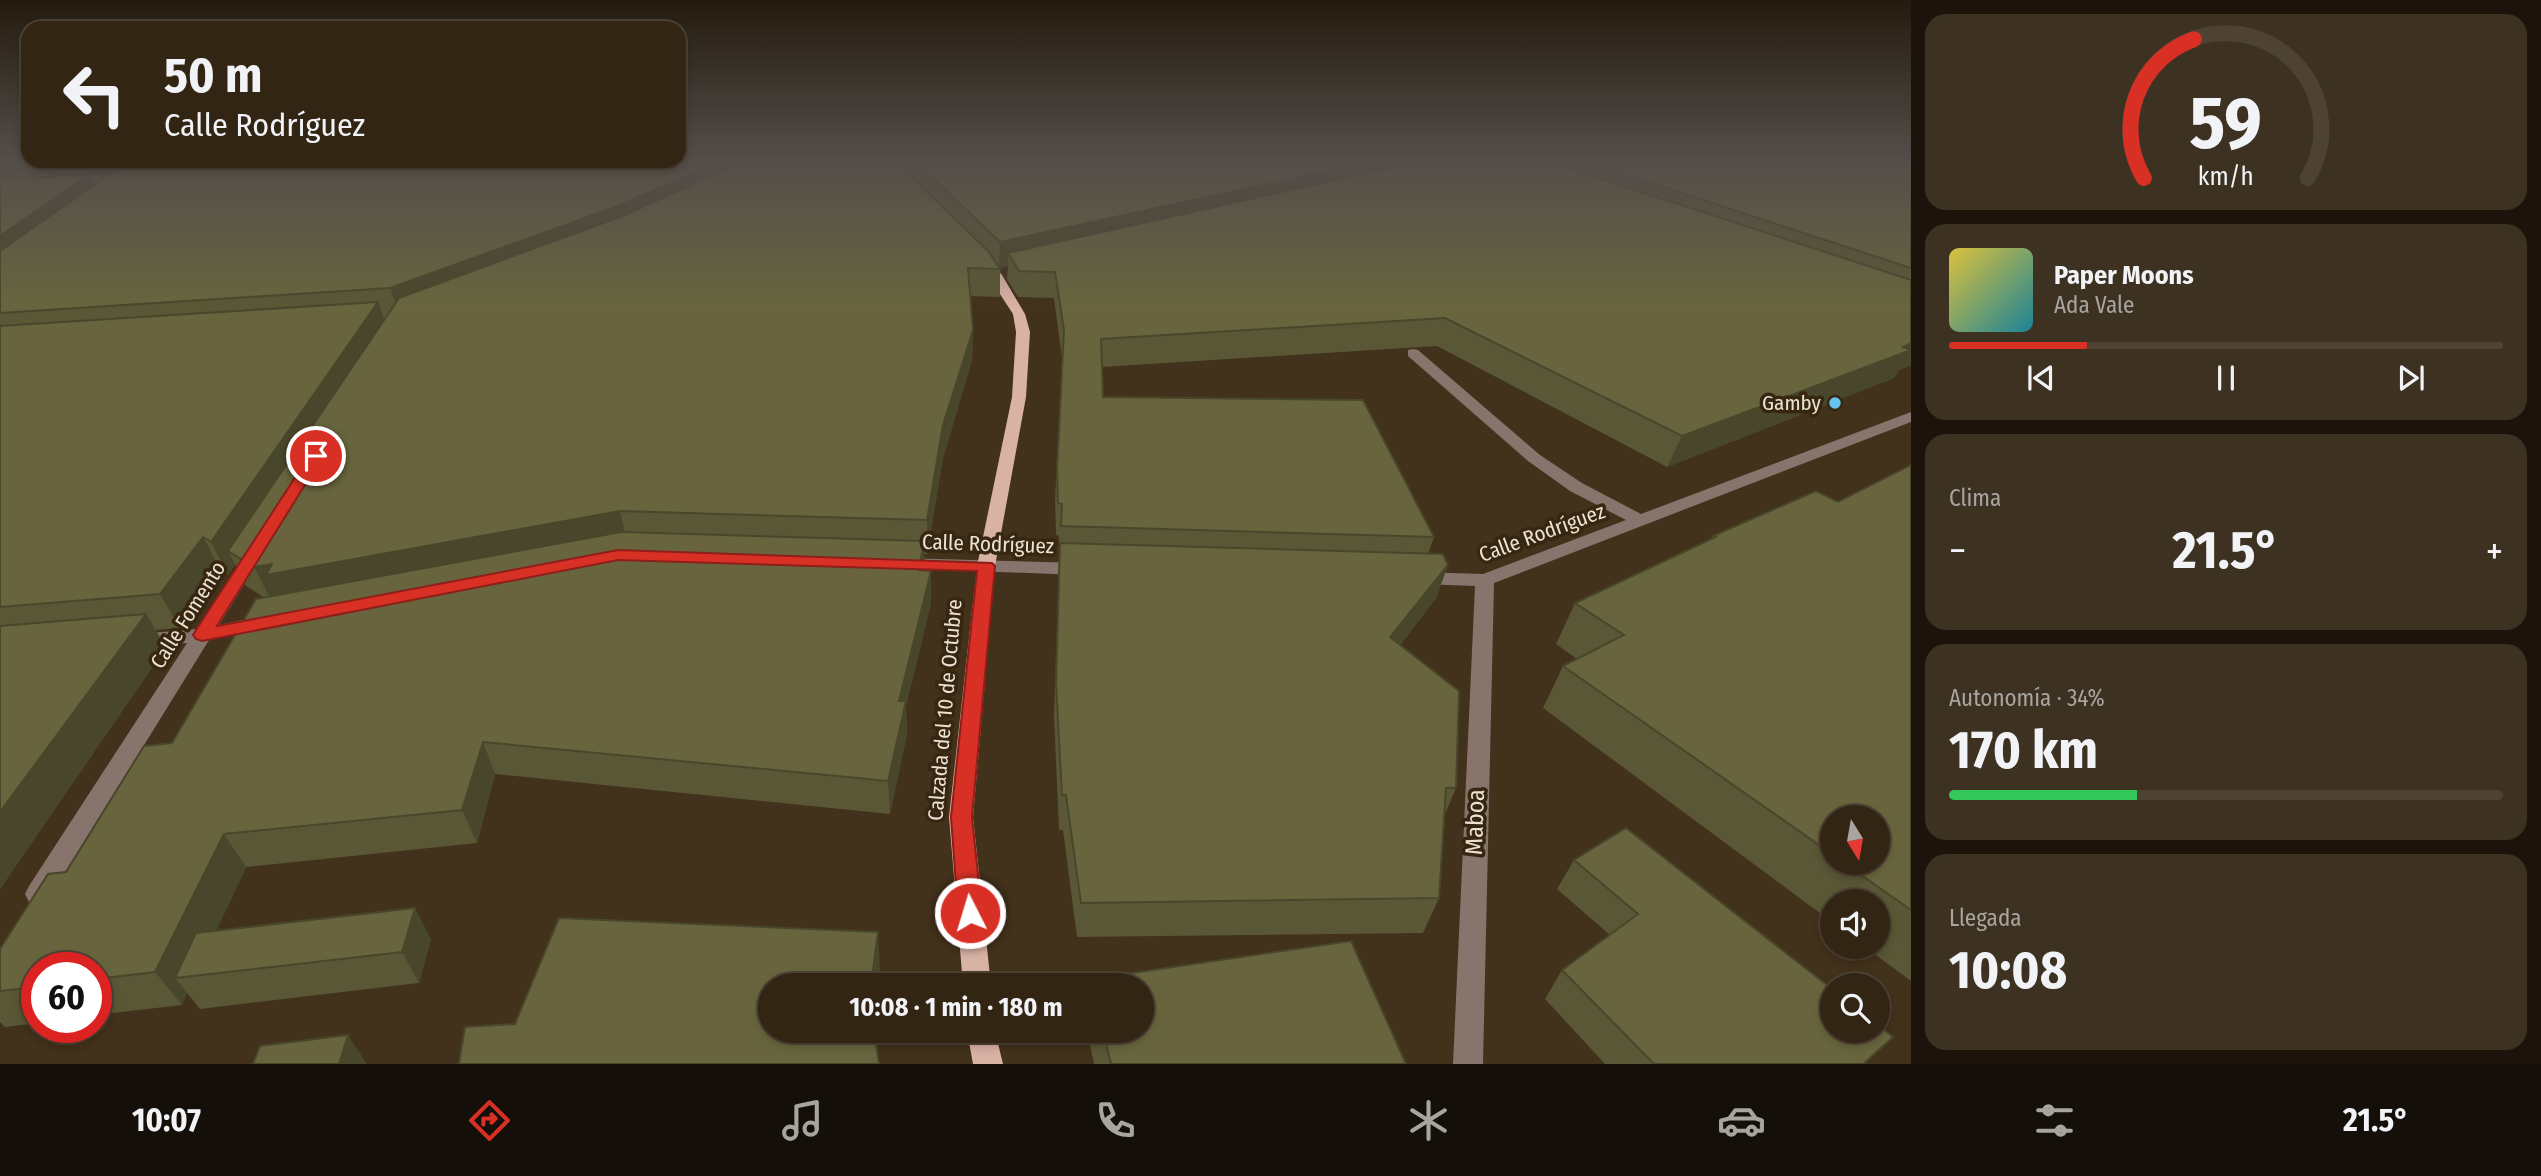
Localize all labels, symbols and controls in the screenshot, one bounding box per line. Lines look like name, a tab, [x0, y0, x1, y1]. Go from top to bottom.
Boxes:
text: 50 m	[164, 46, 262, 105]
icon: left	[49, 49, 140, 140]
text: 59	[2190, 80, 2262, 167]
text: Calle Rodríguez	[164, 106, 365, 144]
text: km/h	[2198, 162, 2254, 192]
text: Paper Moons	[2054, 260, 2194, 291]
text: Ada Vale	[2054, 291, 2134, 319]
icon: previous	[2022, 359, 2060, 397]
icon: pause	[2207, 359, 2245, 397]
icon: next	[2392, 359, 2430, 397]
place label: Gamby	[1762, 390, 1822, 416]
marker: Gamby	[1827, 395, 1843, 411]
pin	[286, 426, 346, 486]
icon: arrive	[297, 437, 335, 475]
text: Clima	[1949, 484, 2001, 512]
street label: Calle Rodríguez	[1476, 498, 1608, 568]
text: 21.5°	[2172, 519, 2279, 582]
text: −	[1949, 528, 1966, 574]
text: +	[2486, 528, 2503, 574]
street label: Calle Rodríguez	[922, 529, 1054, 559]
street label: Calle Fomento	[145, 557, 231, 673]
street label: Calzada del 10 de Octubre	[922, 598, 968, 822]
text: Autonomía · 34%	[1949, 684, 2105, 712]
text: 170 km	[1949, 719, 2098, 782]
street label: Maboa	[1460, 789, 1490, 855]
north arrow	[1820, 805, 1890, 875]
map controls	[1820, 805, 1890, 1043]
position arrow	[933, 876, 1007, 950]
button: sound	[1820, 889, 1890, 959]
text: Llegada	[1949, 904, 2021, 932]
text: 10:08	[1949, 939, 2067, 1002]
speed limit sign: 60	[21, 952, 112, 1043]
button: search	[1820, 973, 1890, 1043]
text: 10:08 · 1 min · 180 m	[849, 992, 1063, 1023]
icon: directions	[465, 1096, 514, 1145]
icon: music	[778, 1096, 827, 1145]
icon: phone	[1091, 1096, 1140, 1145]
icon: climate	[1404, 1096, 1453, 1145]
icon: car	[1717, 1096, 1766, 1145]
icon: filters	[2030, 1096, 2079, 1145]
text: 10:07	[132, 1101, 201, 1139]
text: 21.5°	[2343, 1101, 2409, 1139]

